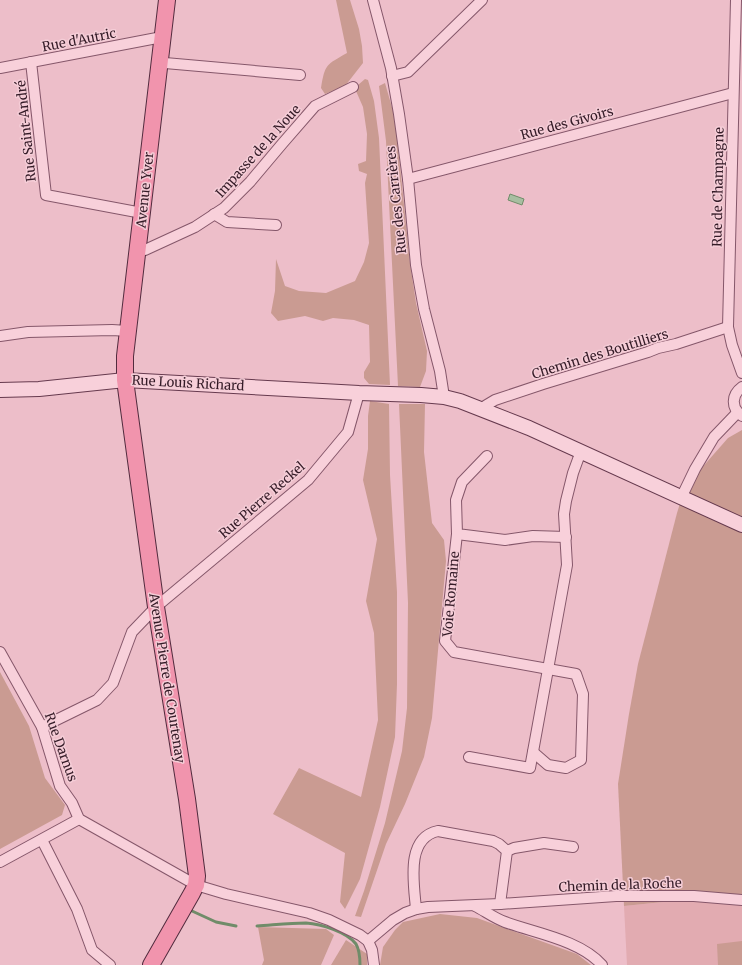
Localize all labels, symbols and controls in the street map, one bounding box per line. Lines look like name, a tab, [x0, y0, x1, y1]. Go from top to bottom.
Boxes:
street label: Rue d'Autric	[41, 24, 118, 56]
street label: Rue Saint-André	[12, 79, 40, 183]
street label: Impasse de la Noue	[212, 101, 304, 201]
street label: Rue des Givoirs	[519, 102, 615, 144]
street label: Rue de Champagne	[708, 127, 728, 247]
street label: Rue des Carrières	[382, 145, 410, 255]
street label: Avenue Yver	[132, 151, 157, 230]
street label: Chemin des Boutilliers	[530, 325, 670, 383]
street label: Rue Louis Richard	[131, 372, 245, 394]
street label: Rue Pierre Reckel	[215, 458, 309, 542]
street label: Voie Romaine	[439, 550, 463, 638]
street label: Avenue Pierre de Courtenay	[145, 591, 189, 764]
street label: Rue Darnus	[41, 710, 81, 784]
street label: Chemin de la Roche	[558, 874, 682, 896]

